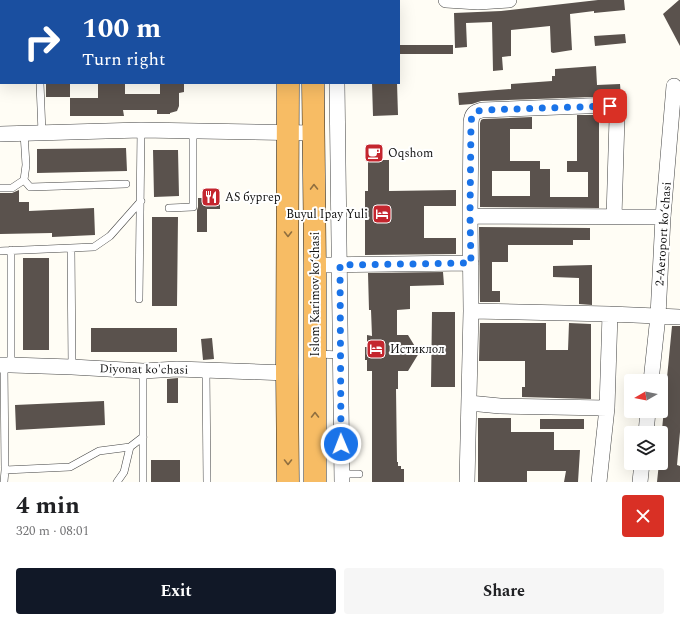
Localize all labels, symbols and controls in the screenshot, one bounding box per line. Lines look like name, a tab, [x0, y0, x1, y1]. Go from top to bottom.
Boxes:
text: 100 m	[82, 7, 161, 50]
icon: right	[16, 16, 68, 68]
text: Turn right	[82, 46, 165, 73]
pin	[593, 89, 627, 123]
icon: arrive	[599, 95, 621, 117]
cafe icon: Oqshom	[363, 142, 385, 164]
place label: Oqshom	[388, 144, 433, 163]
street label: 2-Aeroport koʻchasi	[650, 181, 677, 287]
one-way arrow	[310, 184, 318, 190]
restaurant icon: AS бургер	[200, 186, 222, 208]
place label: AS бургер	[225, 188, 281, 207]
hotel icon: Buyul Ipay Yuli	[371, 203, 393, 225]
place label: Buyul Ipay Yuli	[286, 205, 368, 224]
one-way arrow	[284, 231, 292, 237]
street label: Islom Karimov koʻchasi	[306, 231, 325, 356]
hotel icon: Истиклол	[365, 338, 387, 360]
place label: Истиклол	[390, 340, 445, 359]
street label: Diyonat ko'chasi	[99, 359, 189, 380]
north arrow	[624, 374, 668, 418]
map controls	[624, 374, 668, 470]
one-way arrow	[311, 412, 319, 418]
position arrow	[320, 423, 362, 465]
button: layers	[624, 426, 668, 470]
one-way arrow	[284, 459, 292, 465]
text: 4 min	[16, 488, 80, 524]
button: close	[622, 495, 664, 537]
text: 320 m · 08:01	[16, 521, 89, 541]
button: Exit	[16, 568, 336, 614]
button: Share	[344, 568, 664, 614]

